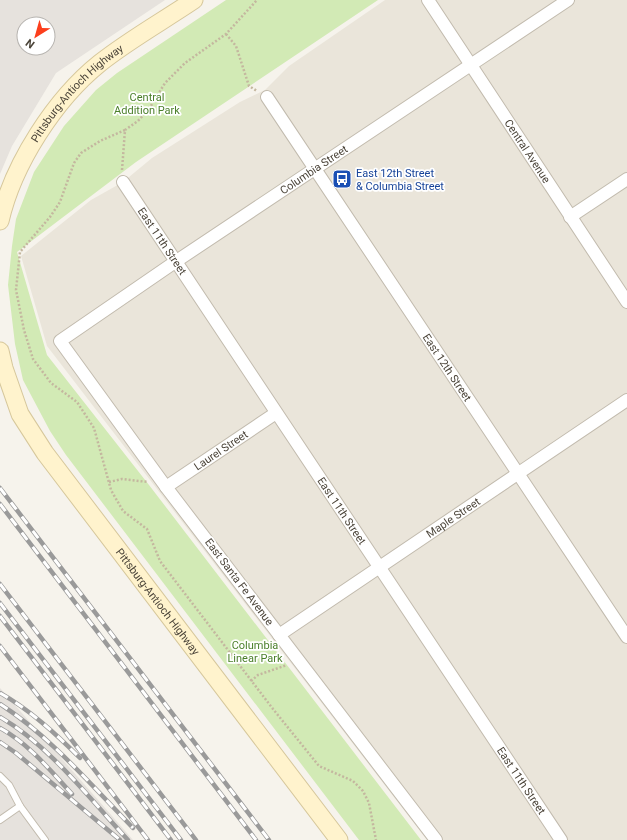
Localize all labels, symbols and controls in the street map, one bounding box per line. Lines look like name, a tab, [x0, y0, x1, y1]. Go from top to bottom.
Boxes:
north arrow	[16, 16, 56, 56]
text: N	[23, 36, 37, 51]
street label: Pittsburg-Antioch Highway	[28, 41, 126, 145]
park label: Central Addition Park	[114, 91, 180, 117]
street label: Central Avenue	[502, 117, 553, 186]
street label: Columbia Street	[277, 142, 350, 197]
place label: East 12th Street & Columbia Street	[356, 167, 444, 193]
bus stop icon: East 12th Street & Columbia Street	[331, 168, 353, 190]
street label: East 11th Street	[135, 205, 190, 278]
street label: East 12th Street	[420, 331, 475, 404]
street label: Laurel Street	[191, 427, 250, 473]
street label: East 11th Street	[315, 475, 369, 547]
street label: Maple Street	[424, 494, 483, 540]
street label: East Santa Fe Avenue	[202, 536, 276, 628]
street label: Pittsburg-Antioch Highway	[113, 546, 203, 658]
park label: Columbia Linear Park	[227, 639, 283, 665]
street label: East 11th Street	[494, 744, 549, 817]

